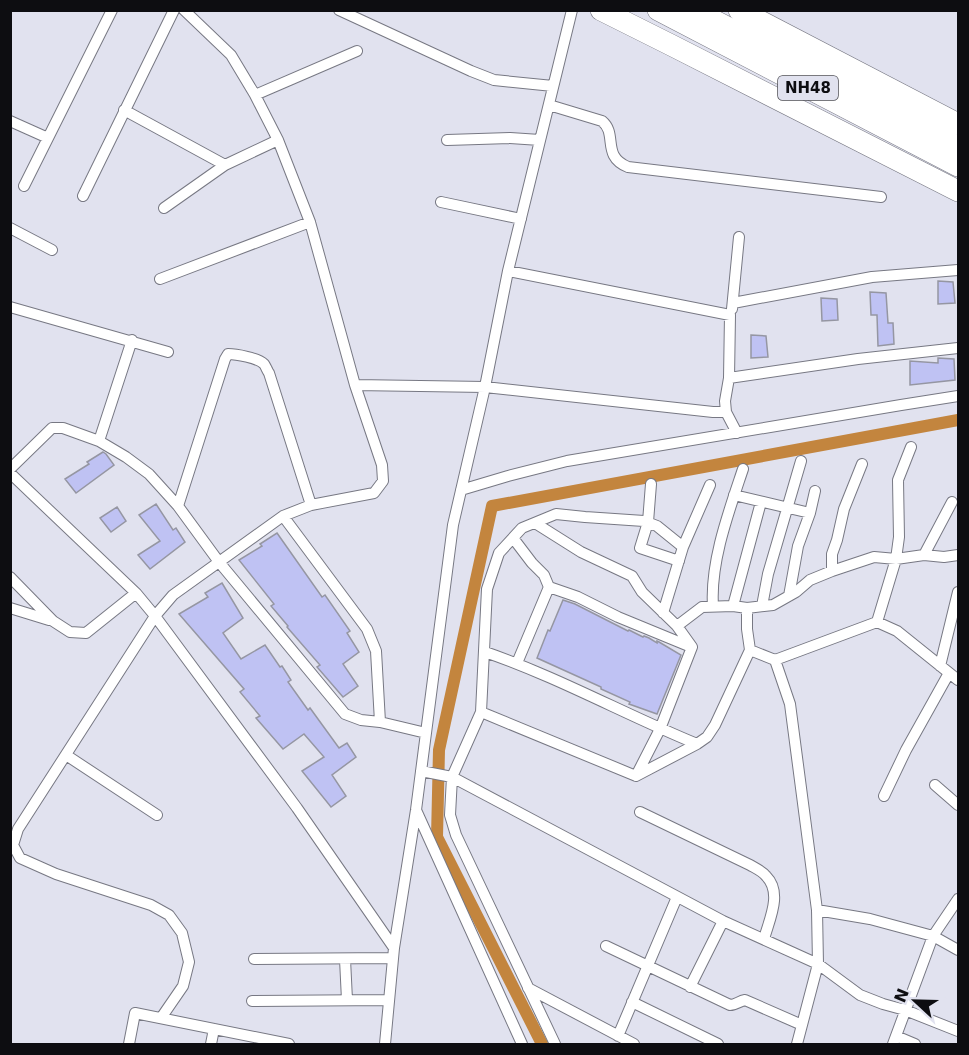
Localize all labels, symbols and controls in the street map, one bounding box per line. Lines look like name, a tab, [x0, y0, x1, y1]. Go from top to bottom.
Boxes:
road number: NH48	[778, 76, 838, 100]
north arrow	[885, 971, 945, 1031]
text: N	[890, 986, 913, 1005]

